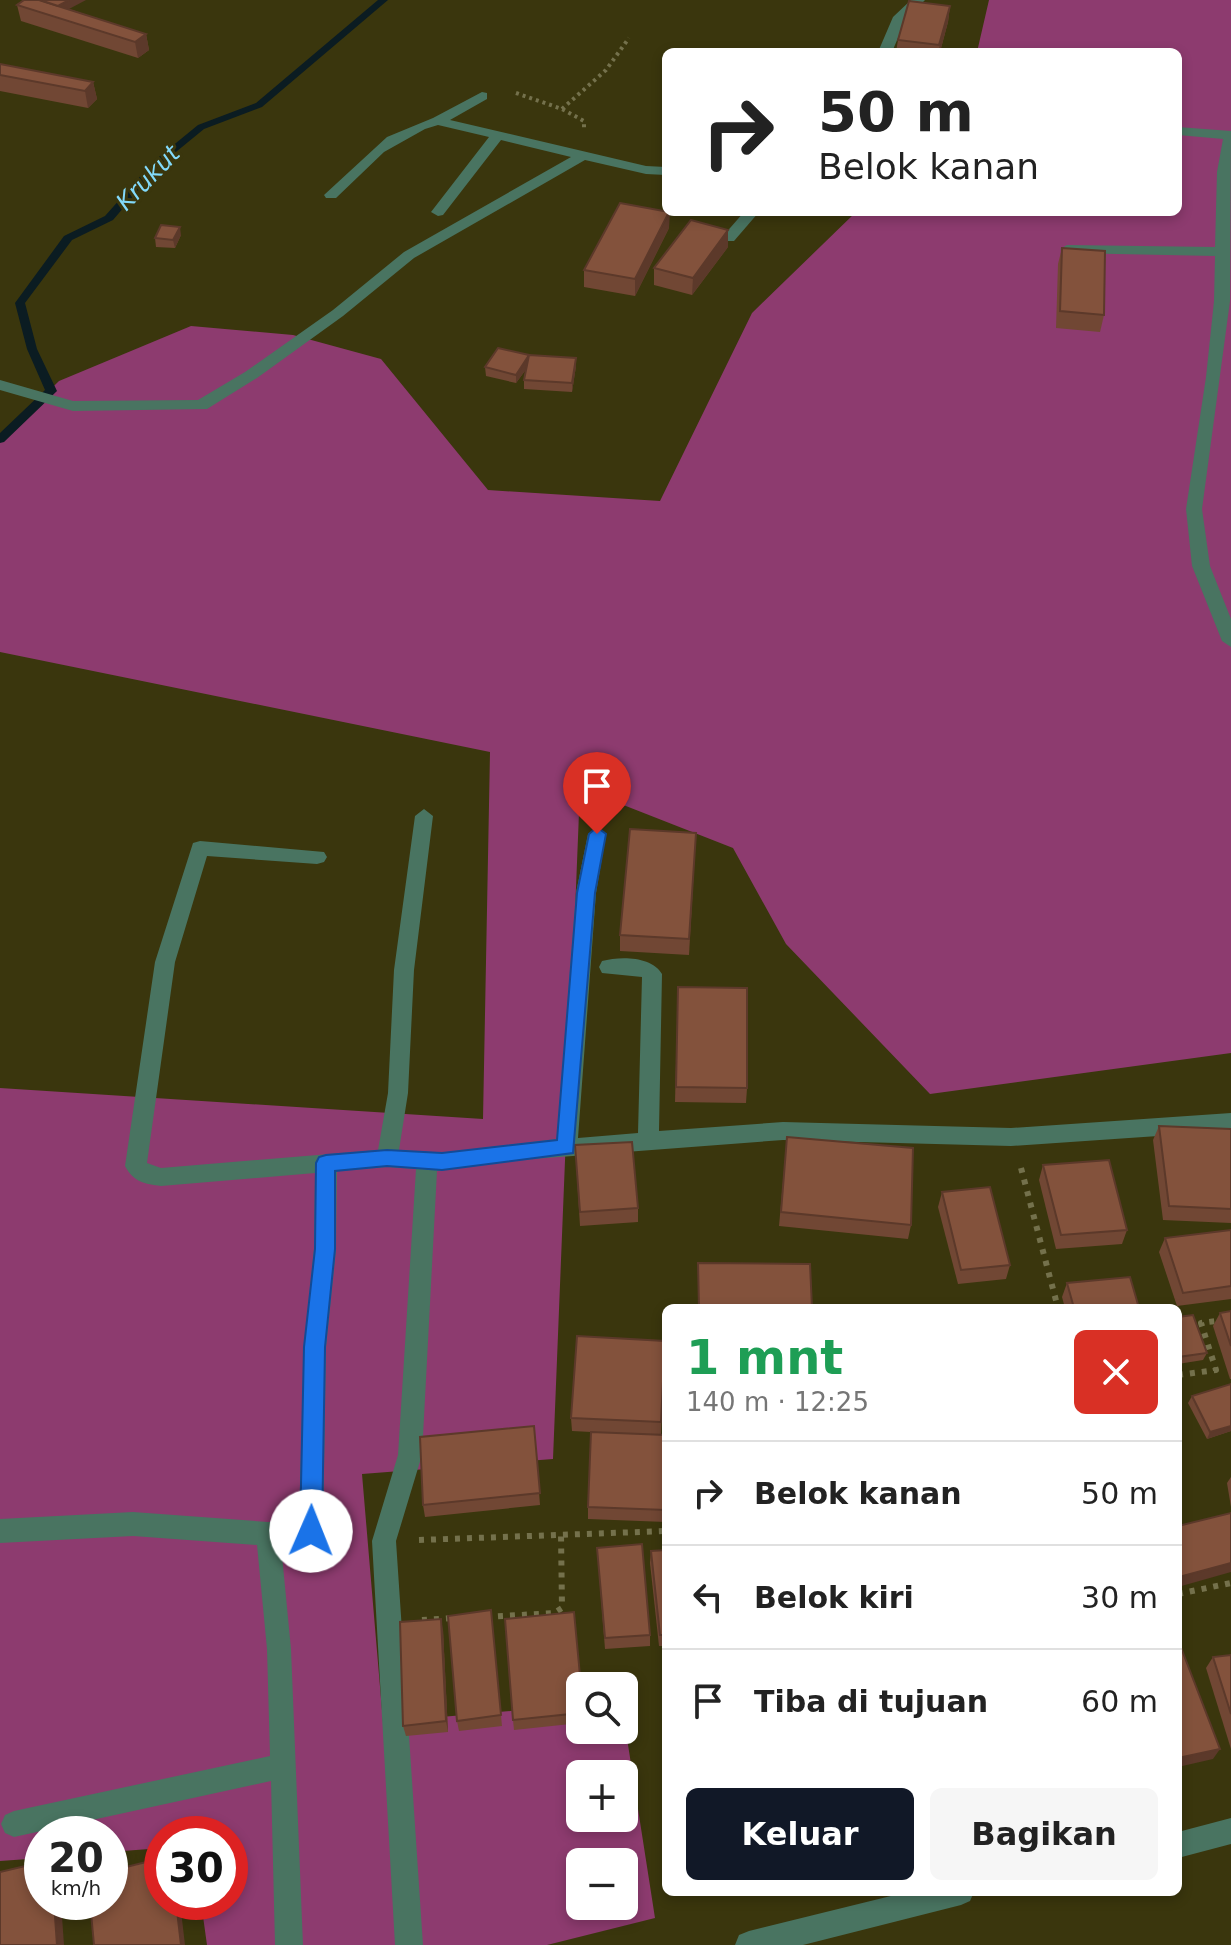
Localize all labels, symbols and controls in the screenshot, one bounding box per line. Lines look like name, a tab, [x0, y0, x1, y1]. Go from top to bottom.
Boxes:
text: 50 m	[818, 79, 974, 144]
icon: right	[686, 80, 790, 184]
water label: Krukut	[110, 139, 187, 216]
text: Belok kanan	[818, 146, 1039, 187]
pin	[563, 752, 631, 834]
icon: arrive	[575, 764, 619, 808]
text: 1 mnt	[686, 1329, 843, 1385]
button: close	[1074, 1330, 1158, 1414]
text: 140 m · 12:25	[686, 1387, 869, 1417]
icon: right	[686, 1471, 730, 1515]
text: Belok kanan	[754, 1476, 962, 1511]
text: 50 m	[1081, 1476, 1158, 1511]
position arrow	[269, 1489, 353, 1573]
icon: left	[686, 1575, 730, 1619]
text: Belok kiri	[754, 1580, 914, 1615]
text: 30 m	[1081, 1580, 1158, 1615]
map controls	[566, 1672, 638, 1920]
button: search	[566, 1672, 638, 1744]
icon: arrive	[686, 1679, 730, 1723]
text: Tiba di tujuan	[754, 1684, 988, 1719]
text: 60 m	[1081, 1684, 1158, 1719]
button: +	[566, 1760, 638, 1832]
button: Keluar	[686, 1788, 914, 1880]
button: Bagikan	[930, 1788, 1158, 1880]
speed limit sign: 30	[144, 1816, 248, 1920]
text: 20	[48, 1835, 104, 1881]
button: −	[566, 1848, 638, 1920]
text: km/h	[51, 1876, 101, 1900]

